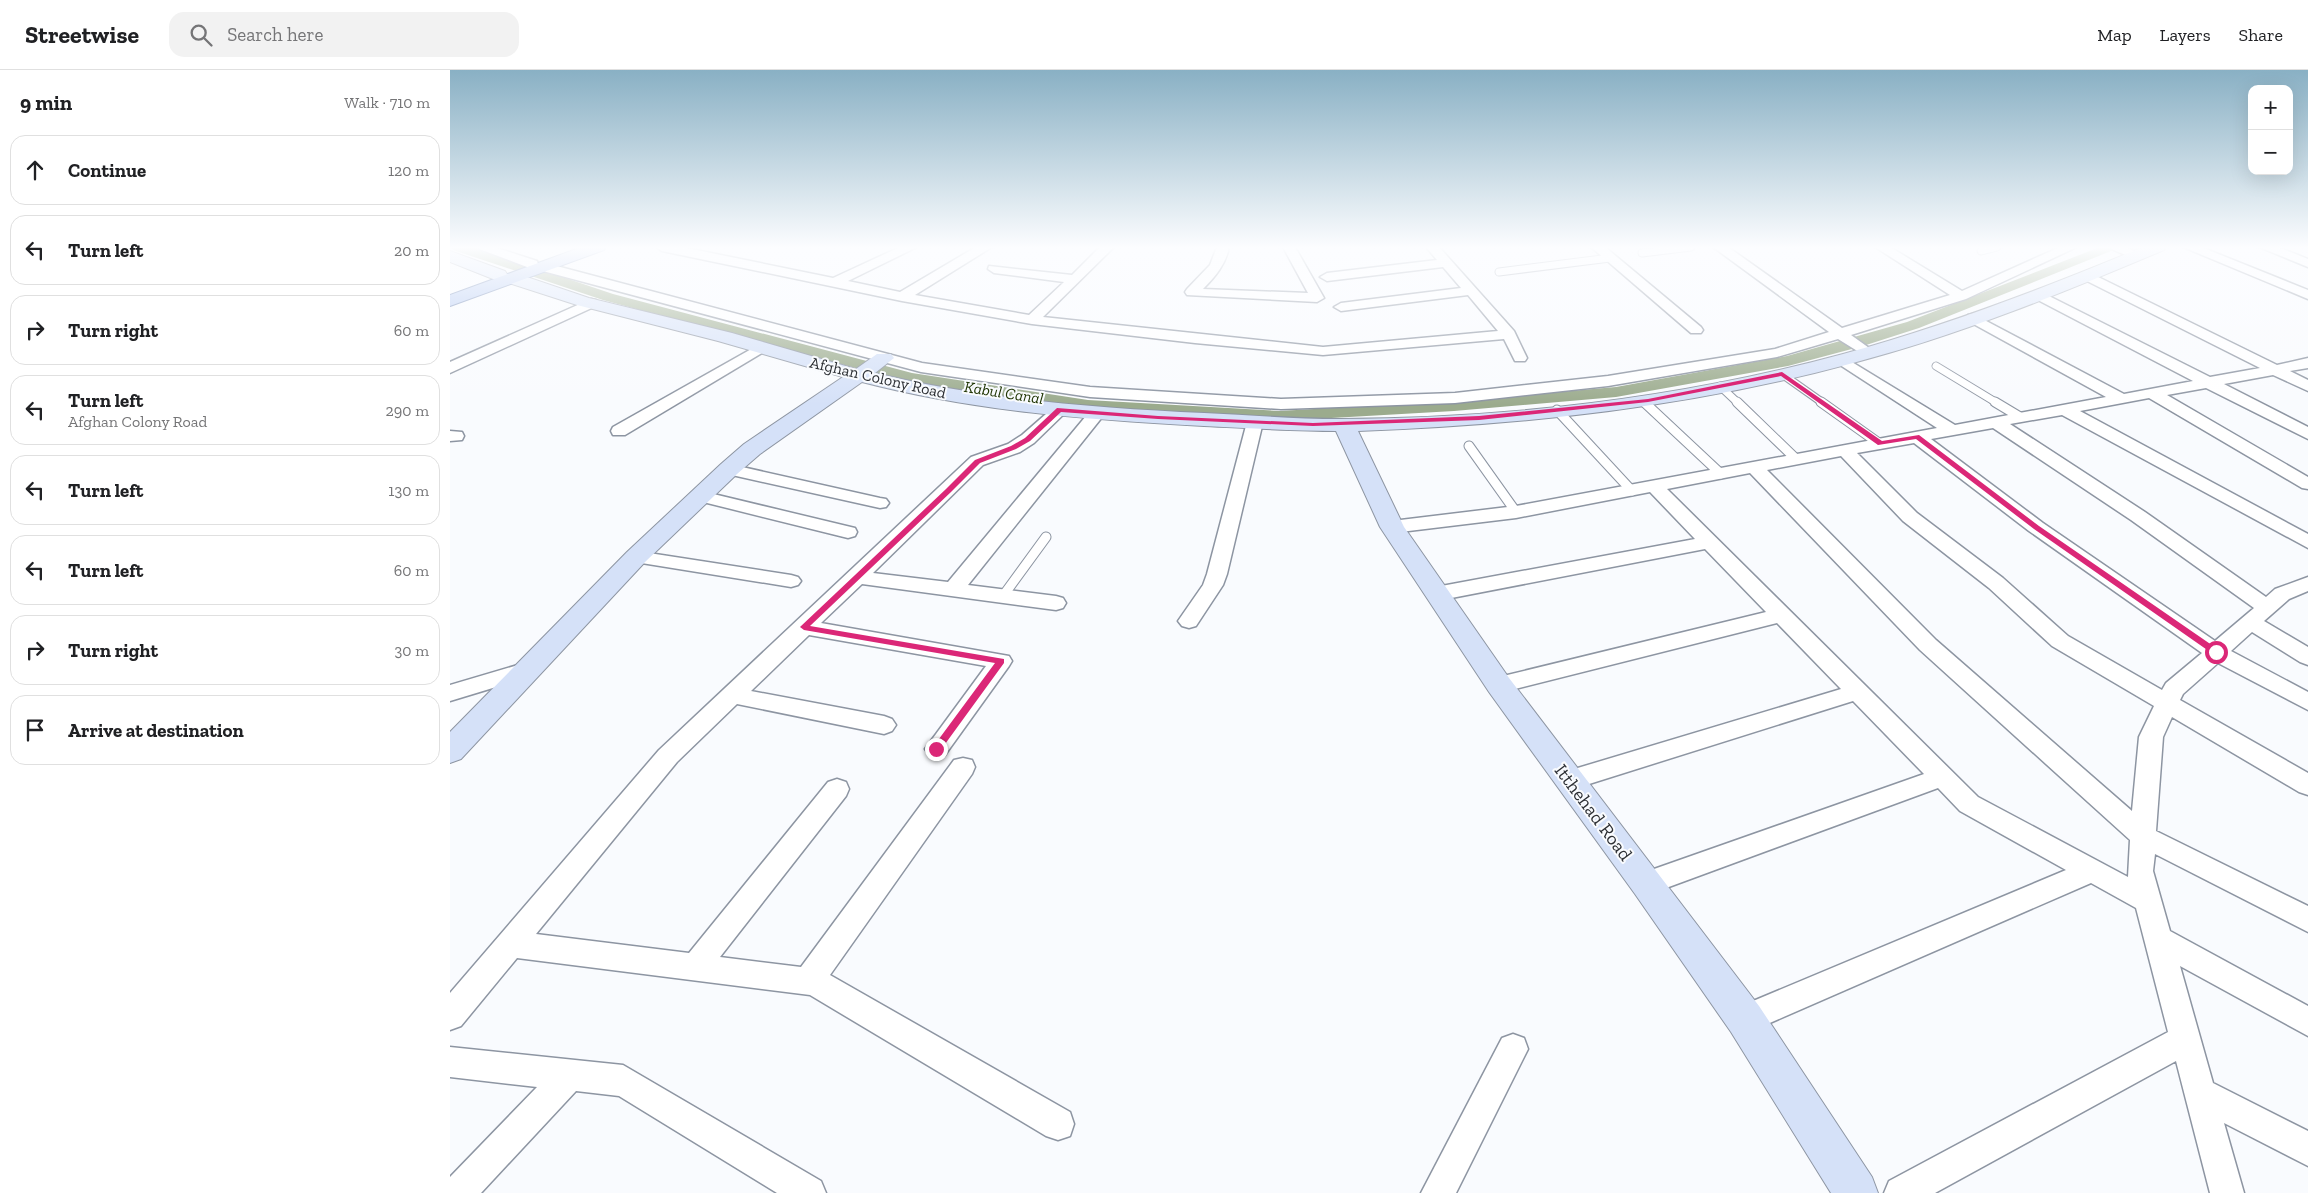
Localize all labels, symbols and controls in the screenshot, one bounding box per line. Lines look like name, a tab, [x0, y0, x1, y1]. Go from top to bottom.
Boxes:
search box	[169, 12, 519, 57]
text: Streetwise	[25, 20, 139, 49]
icon: search	[187, 21, 215, 49]
text: Search here	[227, 23, 323, 46]
text: Map	[2097, 24, 2132, 46]
text: Layers	[2160, 24, 2211, 46]
text: Share	[2239, 24, 2283, 46]
map controls	[2248, 85, 2293, 175]
button: +	[2248, 85, 2293, 130]
text: 9 min	[20, 90, 72, 115]
text: Walk · 710 m	[344, 93, 430, 112]
button: −	[2248, 130, 2293, 175]
icon: ahead	[21, 156, 49, 184]
text: Continue	[68, 159, 146, 182]
text: 120 m	[388, 161, 429, 180]
icon: left	[21, 236, 49, 264]
text: Turn left	[68, 239, 143, 262]
text: 20 m	[394, 241, 429, 260]
icon: right	[21, 316, 49, 344]
text: Turn right	[68, 319, 158, 342]
text: 60 m	[394, 321, 429, 340]
street label: Afghan Colony Road	[808, 353, 948, 402]
water label: Kabul Canal	[963, 377, 1045, 408]
text: Turn left	[68, 389, 143, 412]
icon: left	[21, 396, 49, 424]
text: 290 m	[386, 401, 429, 420]
text: Afghan Colony Road	[68, 412, 207, 431]
icon: left	[21, 476, 49, 504]
text: Turn left	[68, 479, 143, 502]
text: 130 m	[388, 481, 429, 500]
icon: left	[21, 556, 49, 584]
text: Turn left	[68, 559, 143, 582]
text: 60 m	[394, 561, 429, 580]
icon: right	[21, 636, 49, 664]
text: Turn right	[68, 639, 158, 662]
text: 30 m	[395, 641, 429, 660]
route start	[2205, 641, 2228, 664]
icon: arrive	[21, 716, 49, 744]
text: Arrive at destination	[68, 719, 244, 742]
route end	[925, 738, 948, 761]
street label: Itthehad Road	[1550, 759, 1638, 866]

